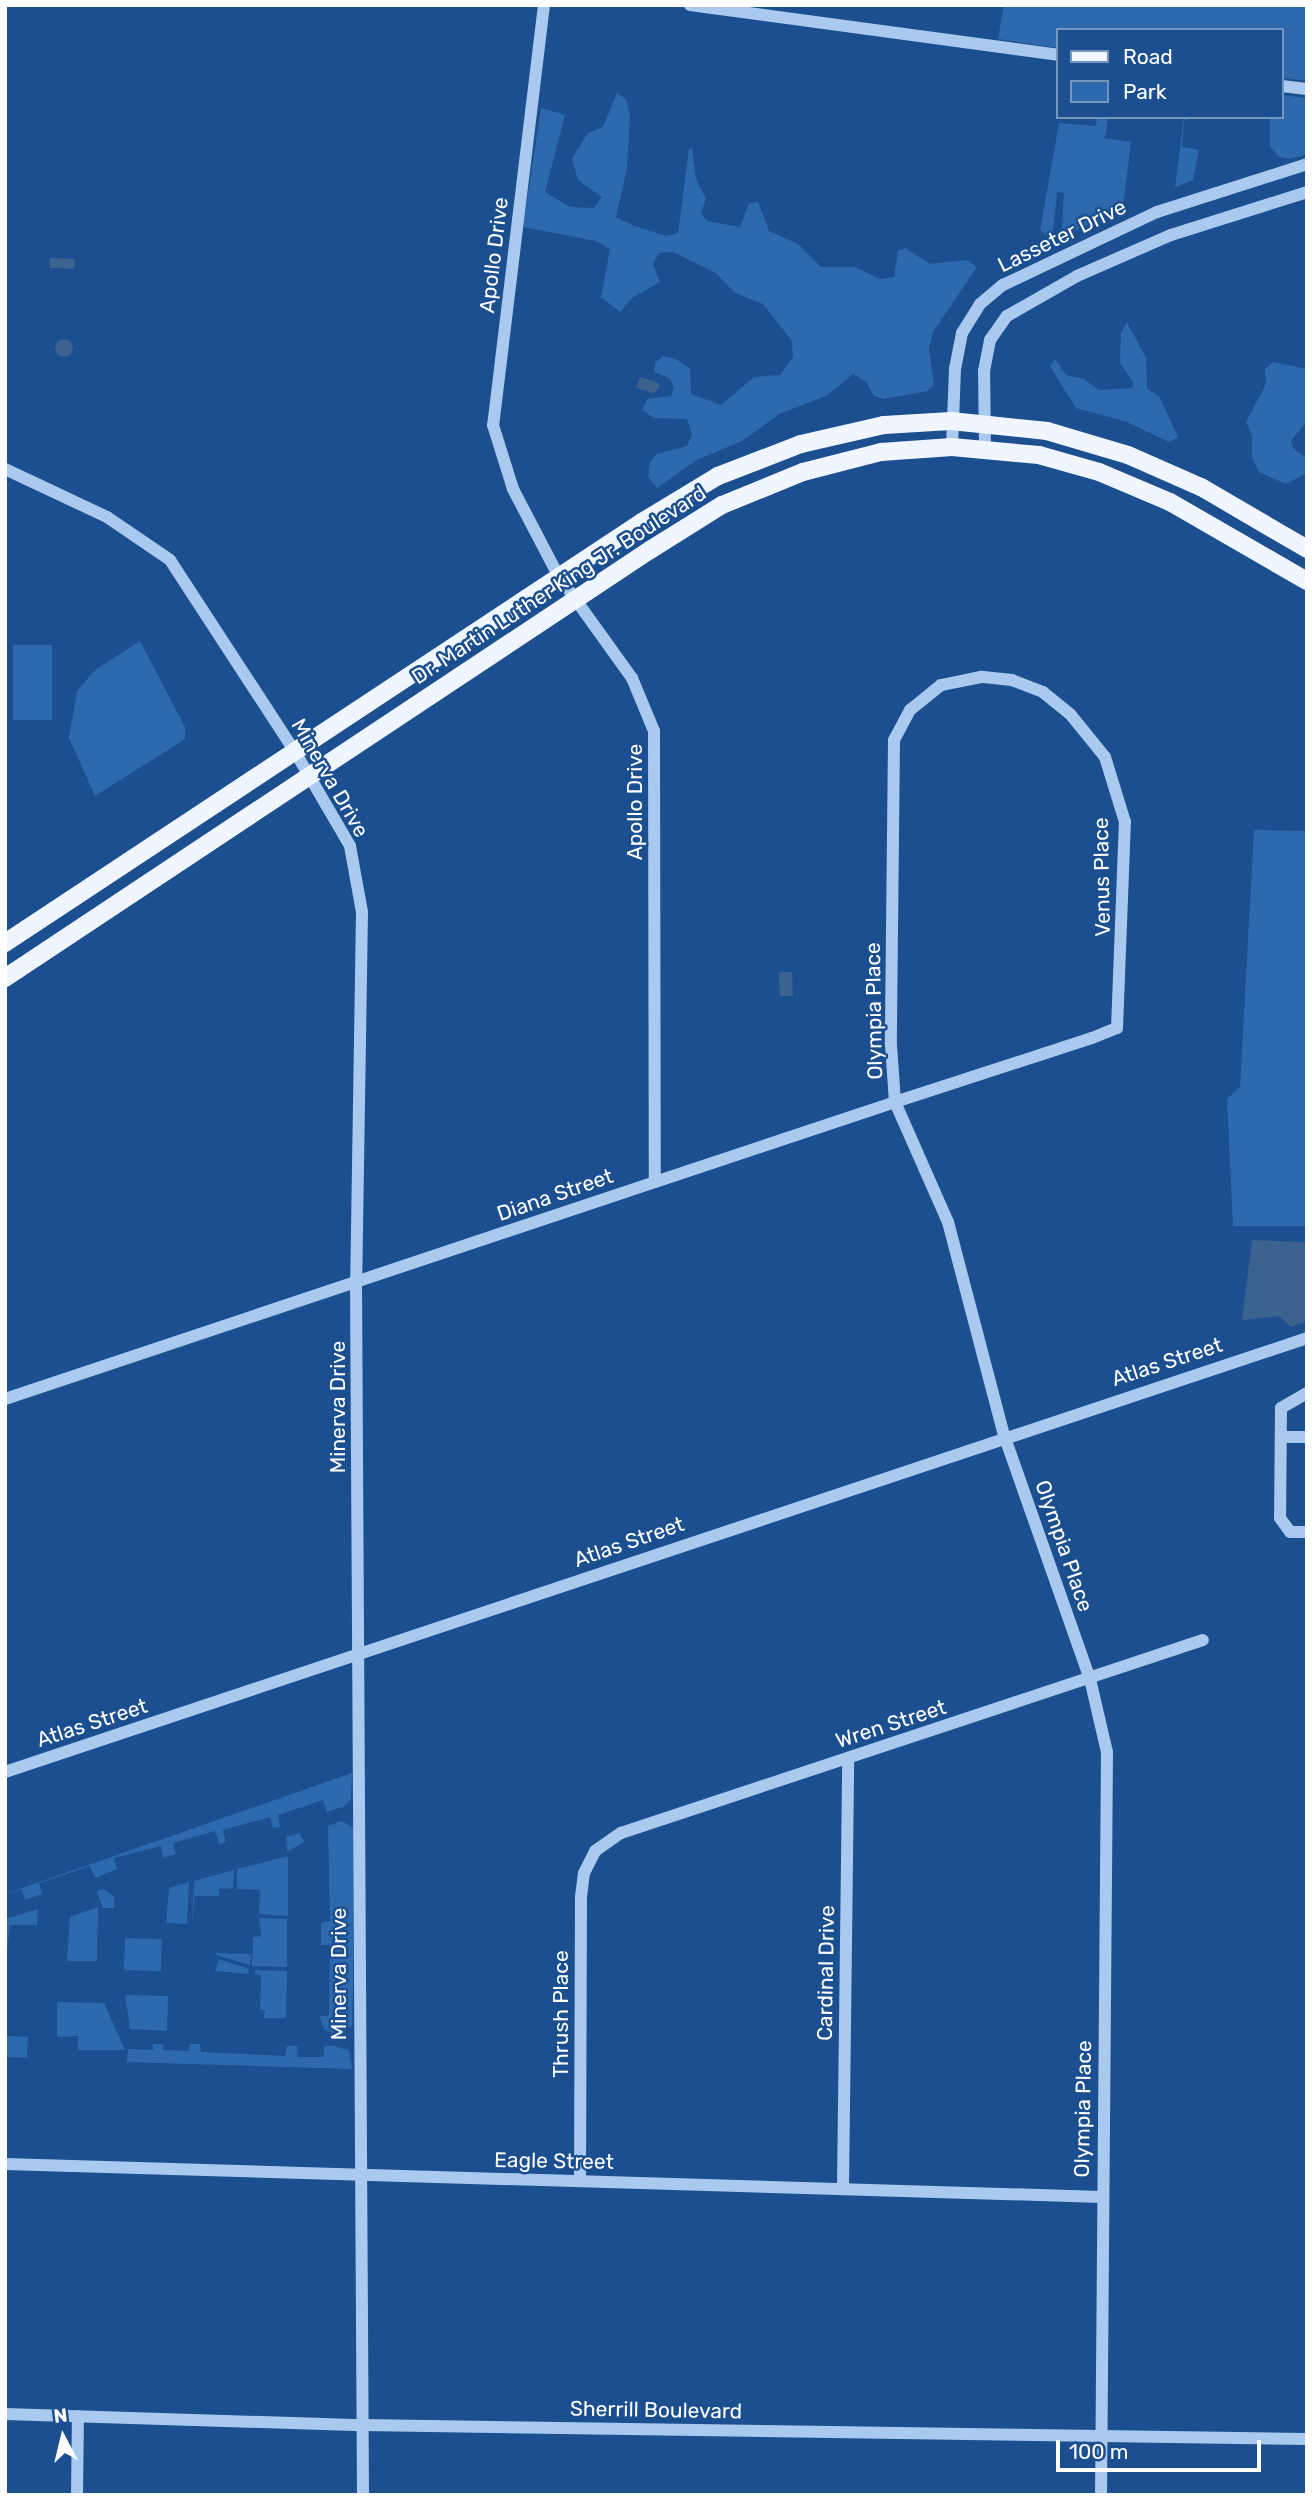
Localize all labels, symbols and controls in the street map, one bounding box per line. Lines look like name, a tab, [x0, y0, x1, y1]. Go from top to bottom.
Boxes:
legend	[1056, 28, 1284, 119]
text: Road	[1123, 44, 1173, 69]
text: Park	[1123, 79, 1167, 104]
street label: Lasseter Drive	[993, 194, 1131, 278]
street label: Apollo Drive	[474, 196, 514, 314]
street label: Dr. Martin Luther King Jr. Boulevard	[407, 480, 711, 690]
street label: Minerva Drive	[286, 714, 374, 842]
street label: Apollo Drive	[622, 744, 648, 860]
street label: Venus Place	[1088, 817, 1116, 937]
street label: Olympia Place	[860, 942, 888, 1080]
street label: Diana Street	[494, 1163, 616, 1227]
street label: Atlas Street	[1108, 1332, 1226, 1392]
street label: Minerva Drive	[325, 1341, 351, 1473]
street label: Olympia Place	[1030, 1477, 1098, 1615]
street label: Atlas Street	[571, 1511, 687, 1573]
street label: Atlas Street	[33, 1693, 151, 1753]
street label: Wren Street	[833, 1694, 949, 1754]
street label: Cardinal Drive	[812, 1905, 840, 2041]
street label: Minerva Drive	[326, 1908, 352, 2040]
street label: Thrush Place	[548, 1950, 574, 2078]
street label: Olympia Place	[1069, 2040, 1097, 2178]
street label: Eagle Street	[494, 2147, 614, 2175]
street label: Sherrill Boulevard	[570, 2396, 742, 2424]
north arrow	[28, 2402, 98, 2472]
text: N	[52, 2403, 69, 2428]
scale bar	[1060, 2426, 1265, 2470]
text: 100 m	[1069, 2439, 1128, 2464]

